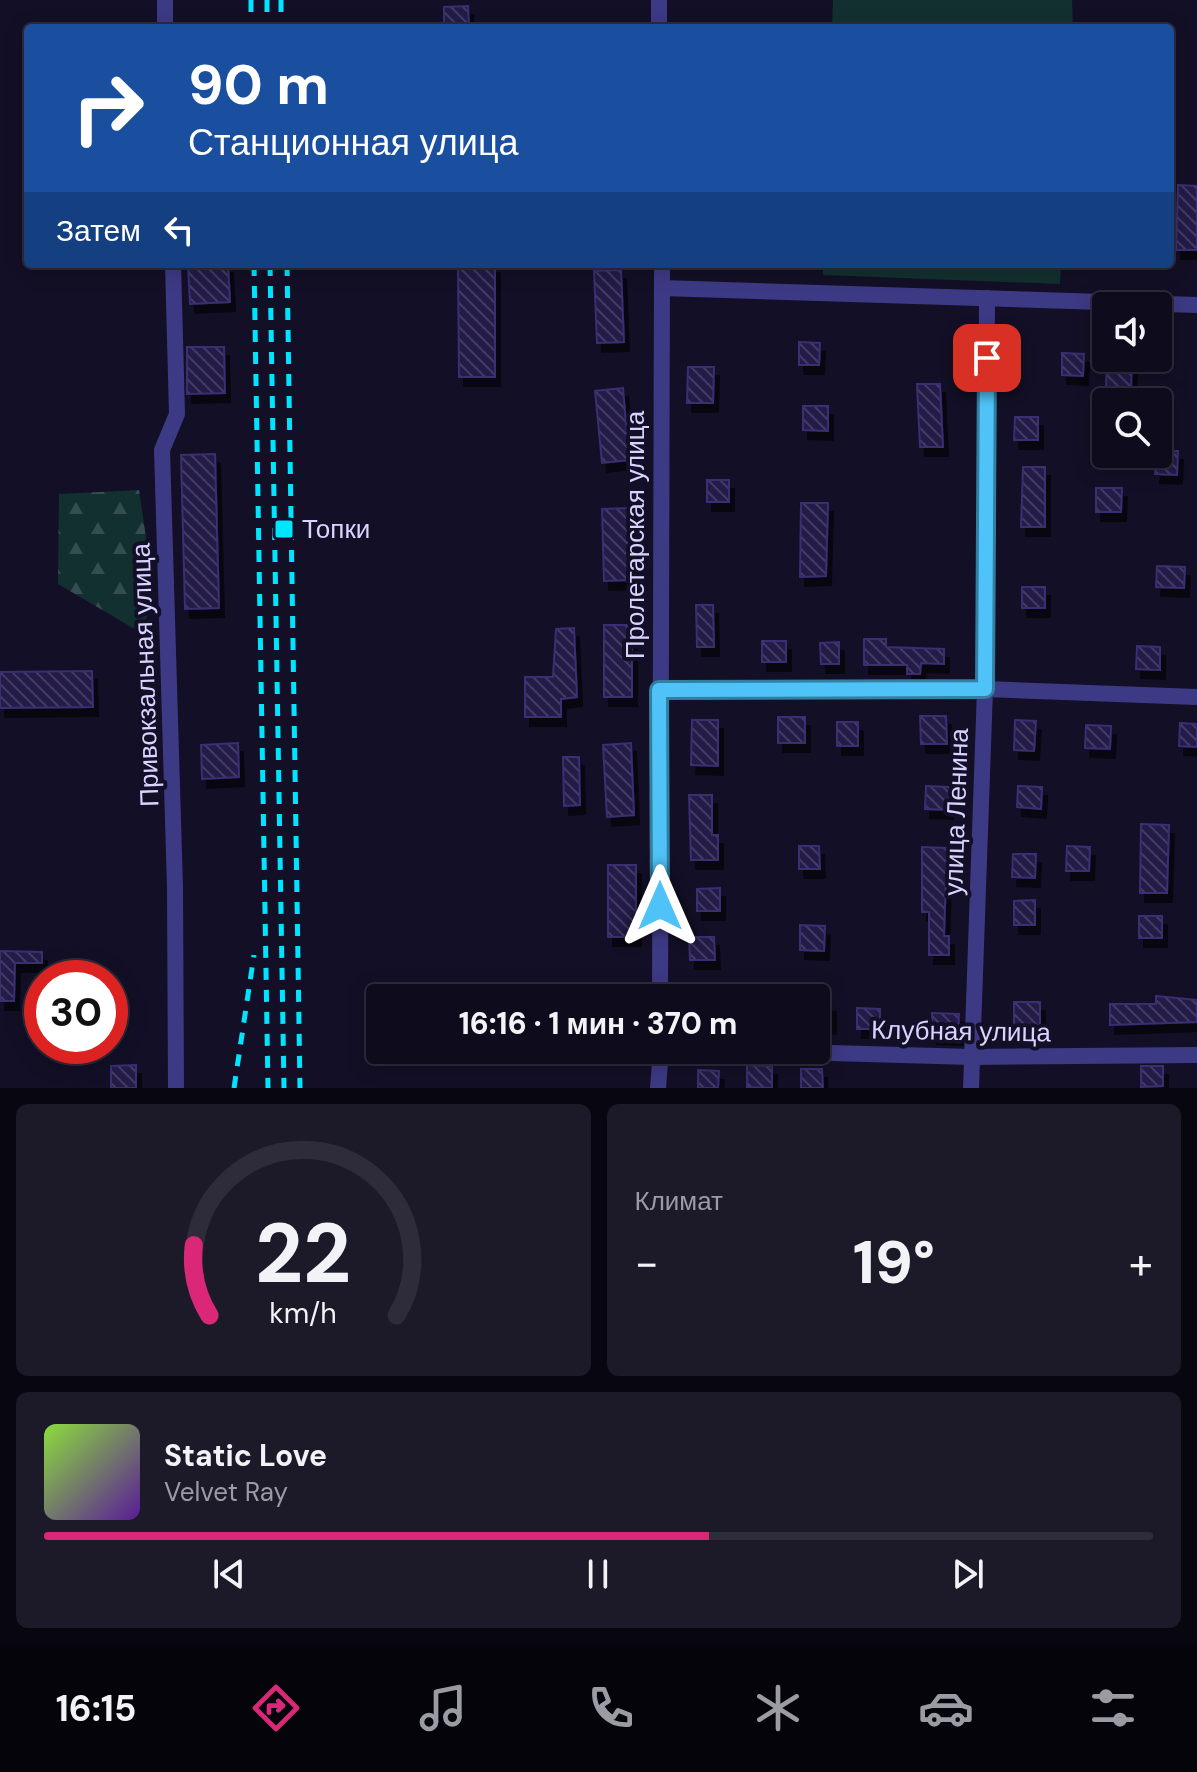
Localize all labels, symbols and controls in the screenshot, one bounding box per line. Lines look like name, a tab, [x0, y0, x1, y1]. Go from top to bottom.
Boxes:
text: 90 m	[188, 48, 329, 121]
icon: right	[56, 56, 160, 160]
text: Станционная улица	[188, 119, 519, 166]
icon: left	[157, 208, 201, 252]
text: Затем	[56, 211, 141, 250]
map controls	[1092, 292, 1172, 468]
button: sound	[1092, 292, 1172, 372]
pin	[953, 324, 1021, 392]
icon: arrive	[965, 336, 1009, 380]
button: search	[1092, 388, 1172, 468]
street label: Пролетарская улица	[618, 410, 652, 659]
place label: Топки	[302, 512, 370, 546]
marker: Топки	[273, 518, 295, 540]
street label: Привокзальная улица	[123, 542, 167, 807]
street label: улица Ленина	[936, 727, 976, 896]
position arrow	[618, 864, 702, 948]
speed limit sign: 30	[24, 960, 128, 1064]
text: 16:16 · 1 мин · 370 m	[459, 1004, 737, 1043]
street label: Клубная улица	[871, 1012, 1052, 1050]
text: Климат	[635, 1184, 723, 1218]
text: 22	[255, 1199, 351, 1308]
text: 19°	[853, 1223, 935, 1302]
text: −	[635, 1234, 659, 1292]
text: +	[1129, 1234, 1153, 1292]
text: km/h	[269, 1295, 337, 1332]
text: Static Love	[164, 1436, 327, 1475]
text: Velvet Ray	[164, 1475, 288, 1509]
icon: previous	[207, 1552, 251, 1596]
icon: pause	[576, 1552, 620, 1596]
icon: next	[946, 1552, 990, 1596]
icon: directions	[248, 1680, 304, 1736]
icon: music	[415, 1680, 471, 1736]
icon: phone	[583, 1680, 639, 1736]
icon: climate	[750, 1680, 806, 1736]
icon: car	[918, 1680, 974, 1736]
icon: filters	[1085, 1680, 1141, 1736]
text: 16:15	[56, 1685, 136, 1732]

